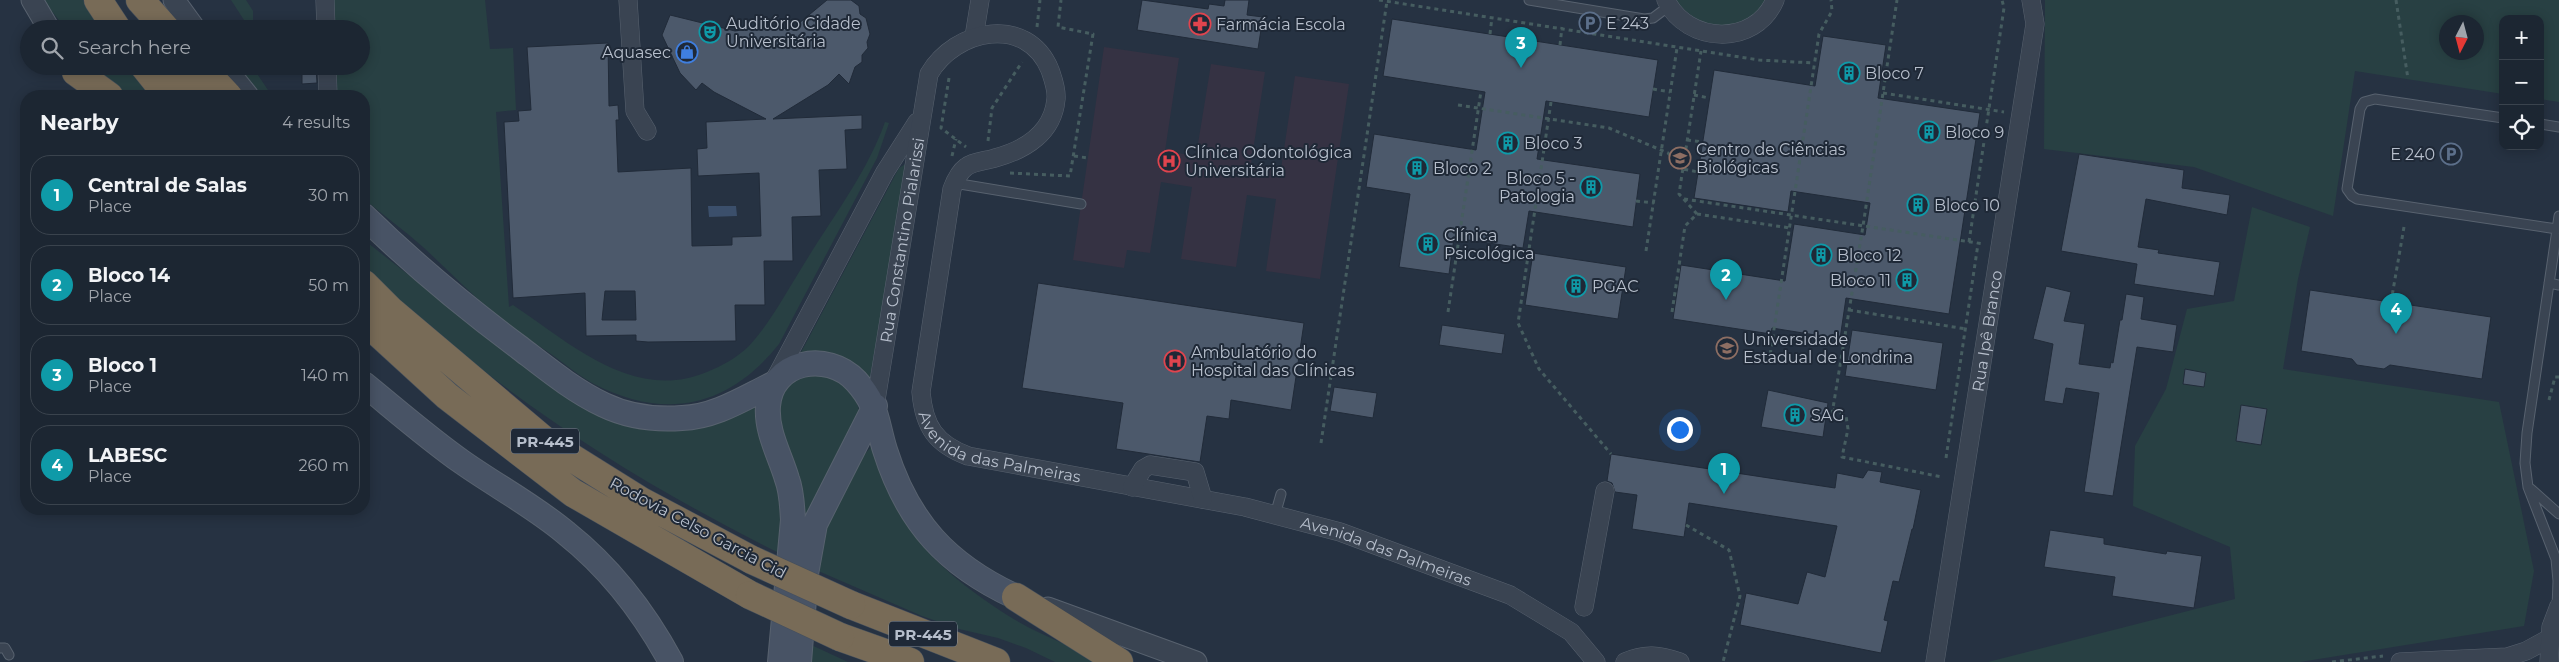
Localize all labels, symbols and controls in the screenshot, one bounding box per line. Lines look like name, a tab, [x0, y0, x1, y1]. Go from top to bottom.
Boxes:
parking icon: E 243	[1578, 11, 1602, 35]
pharmacy icon: Farmácia Escola	[1188, 12, 1212, 36]
place label: Auditório Cidade Universitária	[726, 14, 861, 51]
place label: E 243	[1606, 14, 1649, 33]
place label: Farmácia Escola	[1216, 15, 1346, 34]
north arrow	[2439, 15, 2484, 60]
map controls	[2499, 15, 2544, 150]
button: +	[2499, 15, 2544, 60]
search box	[20, 20, 370, 75]
theatre icon: Auditório Cidade Universitária	[698, 20, 722, 44]
pin: 3	[1505, 27, 1537, 68]
icon: search	[38, 34, 66, 62]
text: Search here	[78, 36, 191, 59]
shop icon: Aquasec	[675, 40, 699, 64]
place label: Aquasec	[602, 43, 671, 62]
button: −	[2499, 60, 2544, 105]
building icon: Bloco 7	[1837, 61, 1861, 85]
place label: Bloco 7	[1865, 64, 1924, 83]
button: locate	[2499, 105, 2544, 150]
text: Nearby	[40, 110, 119, 135]
text: 4 results	[282, 113, 350, 132]
building icon: Bloco 9	[1917, 120, 1941, 144]
place label: Bloco 9	[1945, 123, 2004, 142]
building icon: Bloco 3	[1496, 131, 1520, 155]
place label: Bloco 3	[1524, 134, 1583, 153]
street label: Rua Constantino Pialarissi	[876, 136, 928, 344]
place label: Centro de Ciências Biológicas	[1696, 140, 1846, 177]
parking icon: E 240	[2439, 142, 2463, 166]
place label: Clínica Odontológica Universitária	[1185, 143, 1352, 180]
place label: E 240	[2390, 145, 2435, 164]
school or university icon: Centro de Ciências Biológicas	[1668, 146, 1692, 170]
hospital icon: Clínica Odontológica Universitária	[1157, 149, 1181, 173]
building icon: Bloco 2	[1405, 156, 1429, 180]
place label: Bloco 2	[1433, 159, 1492, 178]
place label: Bloco 5 - Patologia	[1499, 169, 1575, 206]
text: Central de Salas	[88, 174, 247, 197]
building icon: Bloco 5 - Patologia	[1579, 175, 1603, 199]
text: 1	[54, 186, 60, 205]
text: 30 m	[308, 186, 349, 205]
building icon: Bloco 10	[1906, 193, 1930, 217]
place label: Bloco 10	[1934, 196, 2000, 215]
text: Place	[88, 197, 132, 216]
place label: Clínica Psicológica	[1444, 226, 1535, 263]
building icon: Clínica Psicológica	[1416, 232, 1440, 256]
building icon: Bloco 12	[1809, 243, 1833, 267]
place label: Bloco 12	[1837, 246, 1901, 265]
pin: 2	[1710, 259, 1742, 300]
text: Bloco 14	[88, 264, 170, 287]
building icon: Bloco 11	[1895, 268, 1919, 292]
street label: Rua Ipê Branco	[1968, 269, 2006, 393]
place label: Bloco 11	[1830, 271, 1891, 290]
building icon: PGAC	[1564, 274, 1588, 298]
text: 2	[52, 276, 62, 295]
text: 50 m	[308, 276, 349, 295]
place label: PGAC	[1592, 277, 1639, 296]
text: Place	[88, 287, 132, 306]
pin: 4	[2380, 293, 2412, 334]
place label: Universidade Estadual de Londrina	[1743, 330, 1913, 367]
school or university icon: Universidade Estadual de Londrina	[1715, 336, 1739, 360]
place label: Ambulatório do Hospital das Clínicas	[1191, 343, 1355, 380]
hospital icon: Ambulatório do Hospital das Clínicas	[1163, 349, 1187, 373]
text: Bloco 1	[88, 354, 157, 377]
text: 3	[52, 366, 62, 385]
text: 140 m	[301, 366, 349, 385]
text: Place	[88, 377, 132, 396]
building icon: SAG	[1783, 403, 1807, 427]
place label: SAG	[1811, 406, 1845, 425]
street label: Avenida das Palmeiras	[915, 409, 1083, 486]
your location	[1667, 417, 1693, 443]
road number: PR-445	[511, 428, 579, 454]
text: LABESC	[88, 444, 167, 467]
pin: 1	[1708, 453, 1740, 494]
text: 4	[51, 456, 63, 475]
text: 260 m	[298, 456, 349, 475]
text: Place	[88, 467, 132, 486]
street label: Rodovia Celso Garcia Cid	[606, 473, 790, 583]
street label: Avenida das Palmeiras	[1299, 513, 1475, 590]
road number: PR-445	[889, 622, 957, 646]

